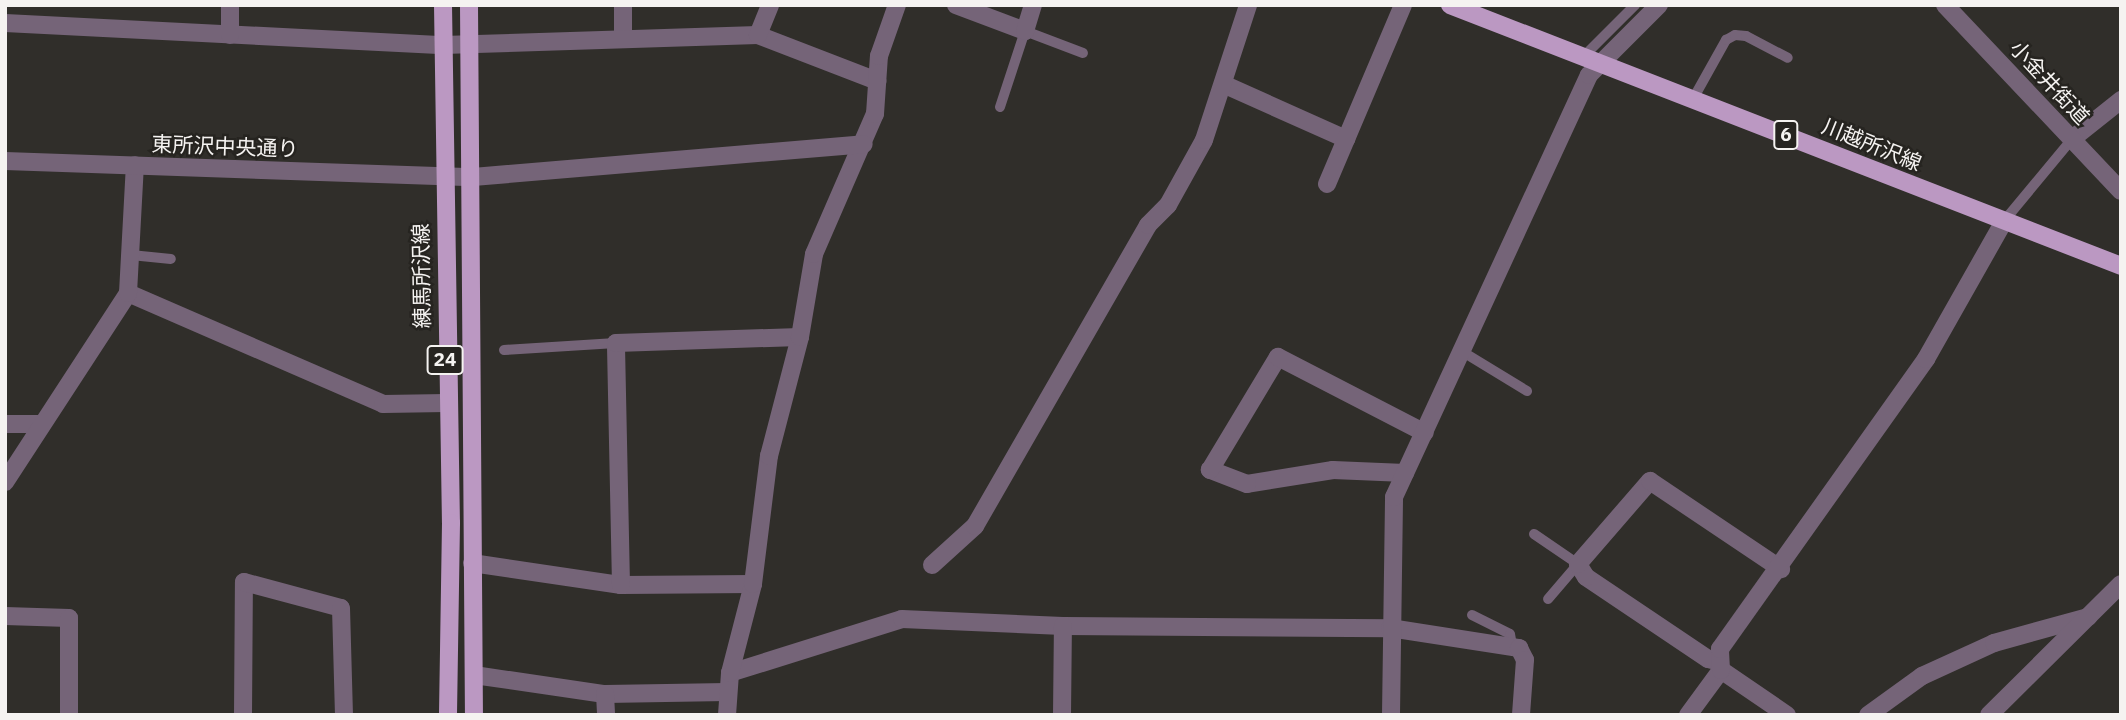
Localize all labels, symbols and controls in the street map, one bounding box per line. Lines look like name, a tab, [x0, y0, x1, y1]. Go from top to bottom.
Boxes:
street label: 小金井街道	[2005, 35, 2095, 129]
street label: 川越所沢線	[1819, 113, 1925, 175]
road number: 6	[1772, 119, 1800, 150]
street label: 東所沢中央通り	[151, 131, 299, 161]
street label: 練馬所沢線	[407, 223, 435, 329]
road number: 24	[426, 344, 464, 376]

